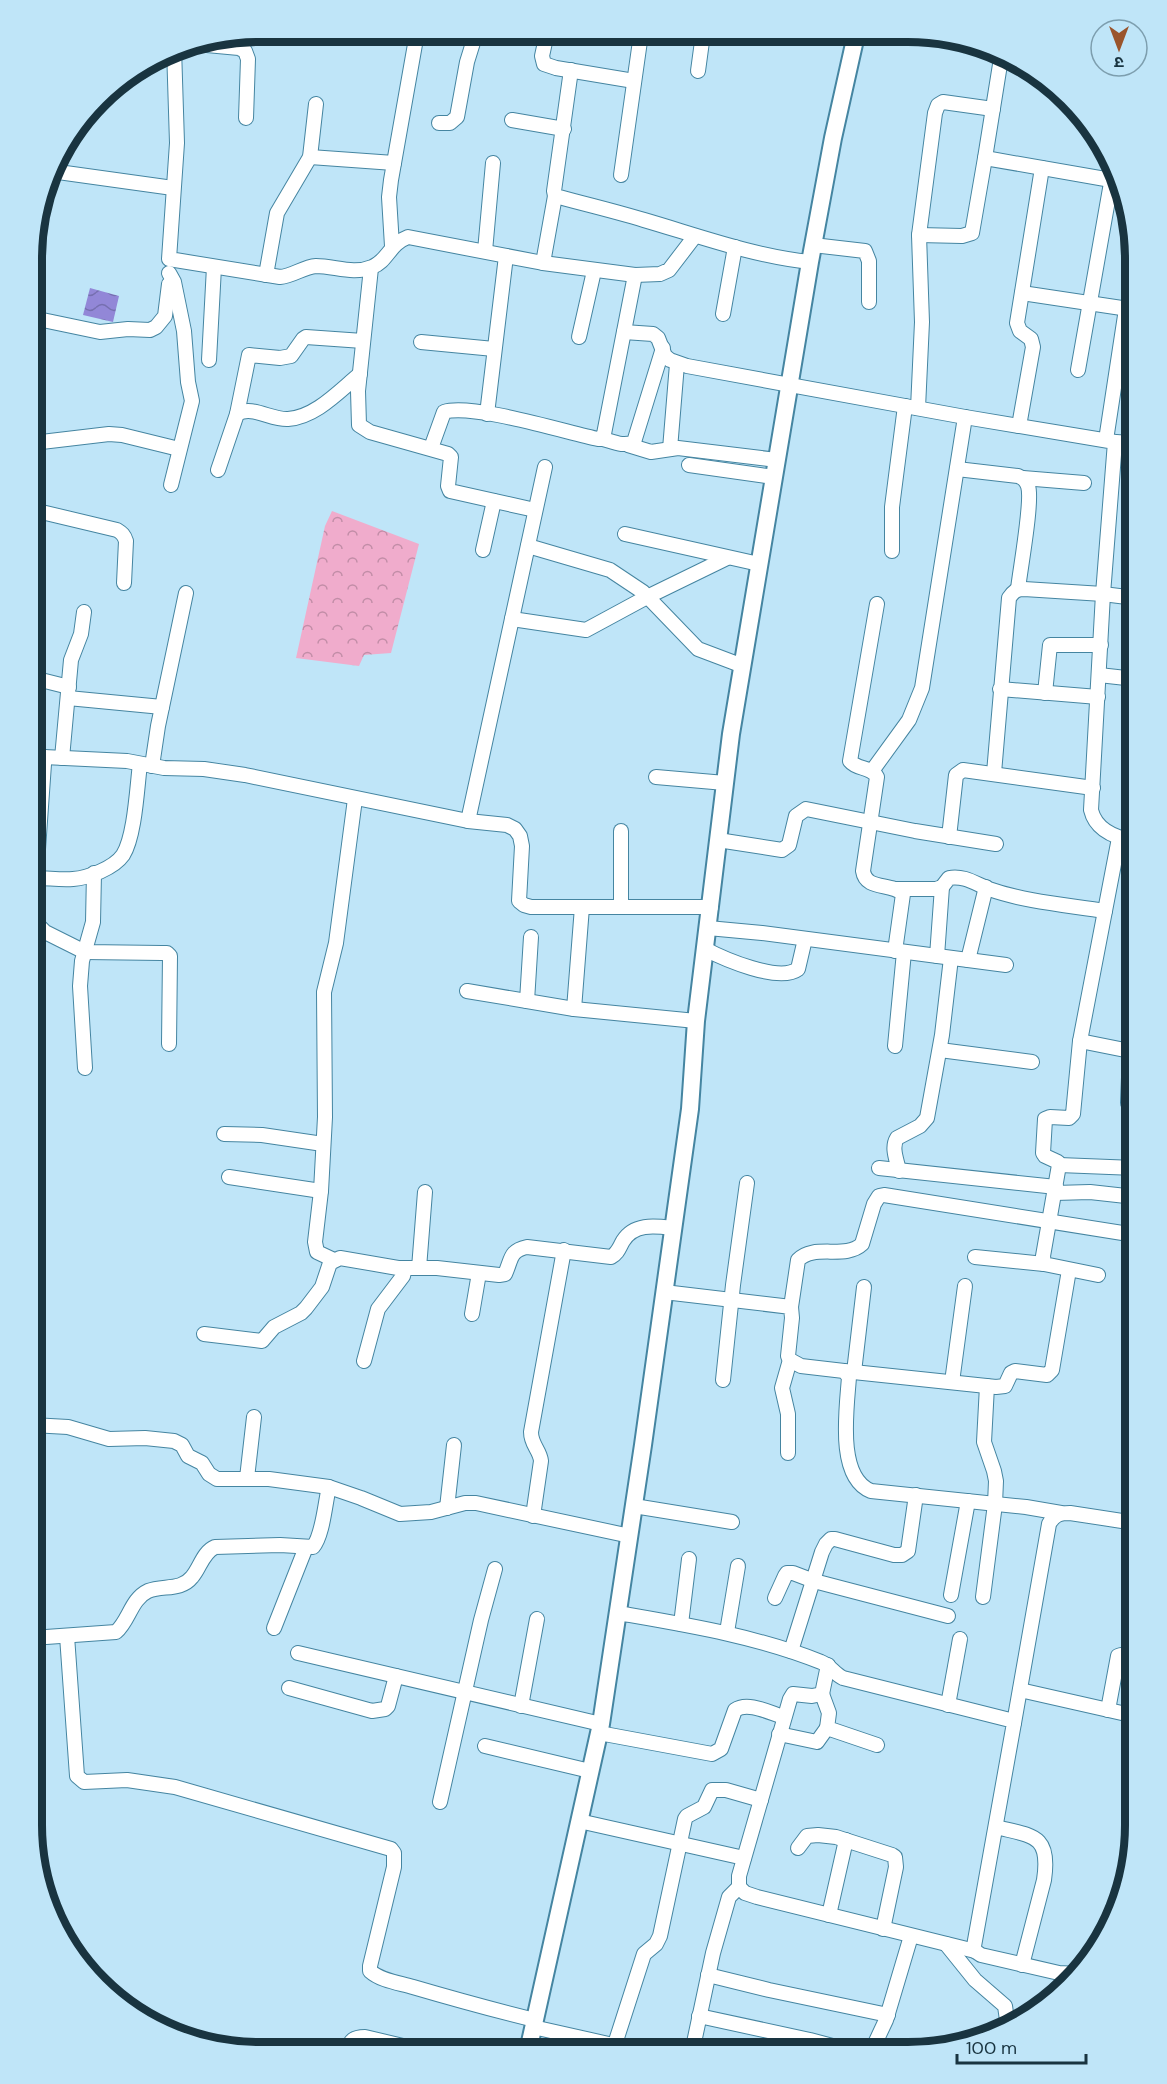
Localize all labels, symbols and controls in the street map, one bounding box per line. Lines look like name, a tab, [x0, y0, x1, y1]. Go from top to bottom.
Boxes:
north arrow	[1089, 18, 1149, 78]
text: उ	[1114, 52, 1124, 73]
scale bar	[957, 2027, 1086, 2065]
text: 100 m	[966, 2036, 1017, 2060]

